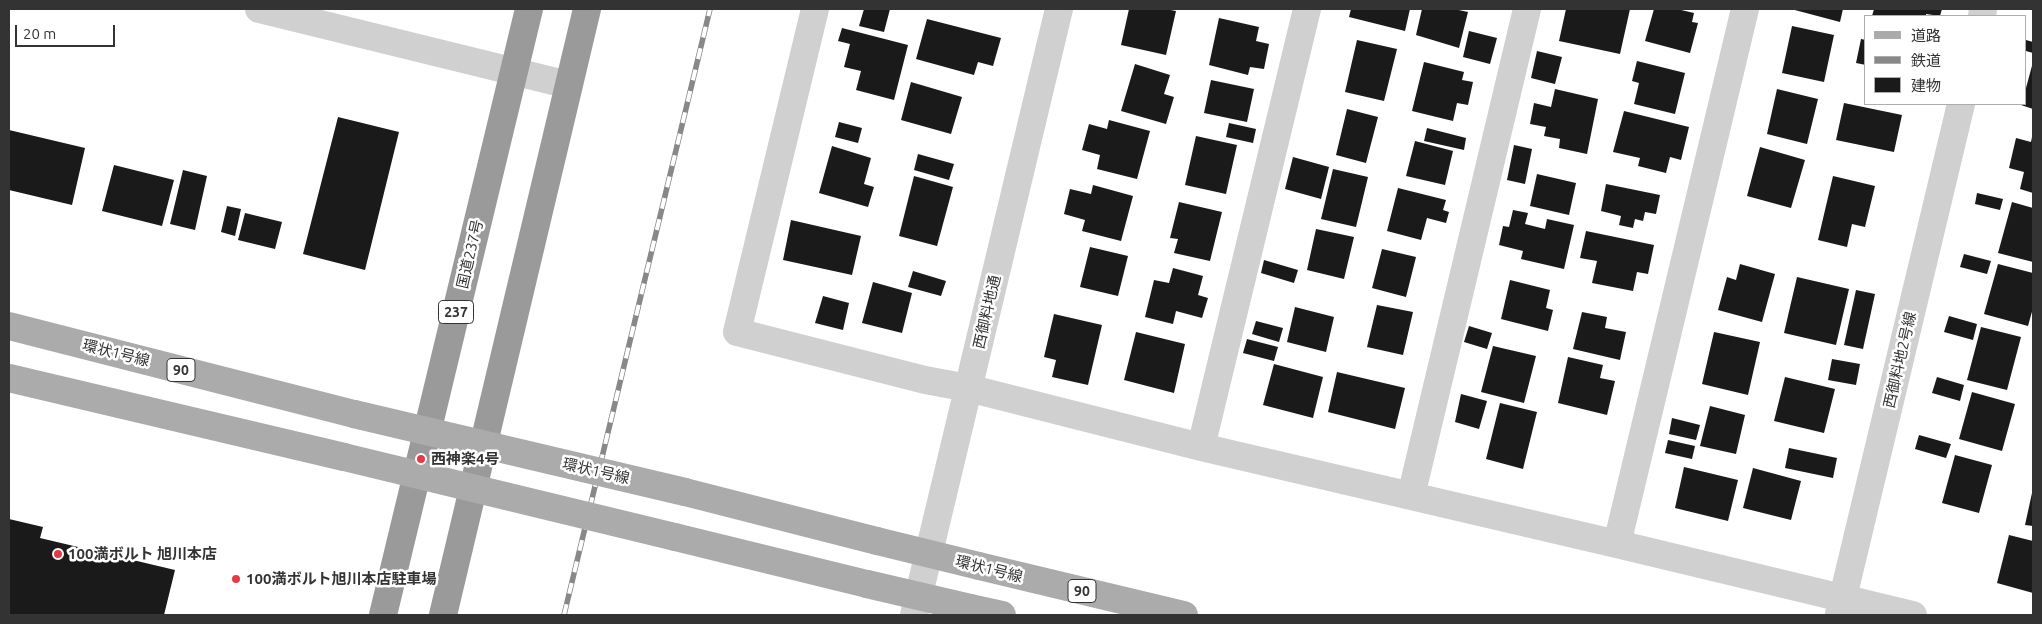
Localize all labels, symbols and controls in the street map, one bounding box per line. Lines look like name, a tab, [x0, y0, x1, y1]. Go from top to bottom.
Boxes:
scale bar	[18, 15, 118, 47]
legend	[1864, 15, 2027, 105]
text: 20 m	[23, 25, 56, 42]
text: 道路	[1911, 27, 1941, 44]
text: 鉄道	[1911, 52, 1941, 69]
text: 建物	[1911, 77, 1941, 94]
street label: 国道237号	[453, 218, 487, 290]
street label: 西御料地通	[970, 273, 1004, 351]
road number: 237	[438, 300, 474, 324]
street label: 西御料地2号線	[1880, 310, 1920, 410]
street label: 環状1号線	[81, 336, 151, 370]
road number: 90	[167, 358, 195, 382]
place label: 西神楽4号	[431, 450, 499, 468]
marker: 西神楽4号	[415, 453, 427, 465]
street label: 環状1号線	[561, 455, 631, 487]
place label: 100満ボルト 旭川本店	[68, 545, 217, 563]
marker: 100満ボルト 旭川本店	[52, 548, 64, 560]
street label: 環状1号線	[954, 552, 1024, 586]
place label: 100満ボルト旭川本店駐車場	[246, 570, 436, 588]
marker: 100満ボルト旭川本店駐車場	[230, 573, 242, 585]
road number: 90	[1068, 580, 1096, 602]

